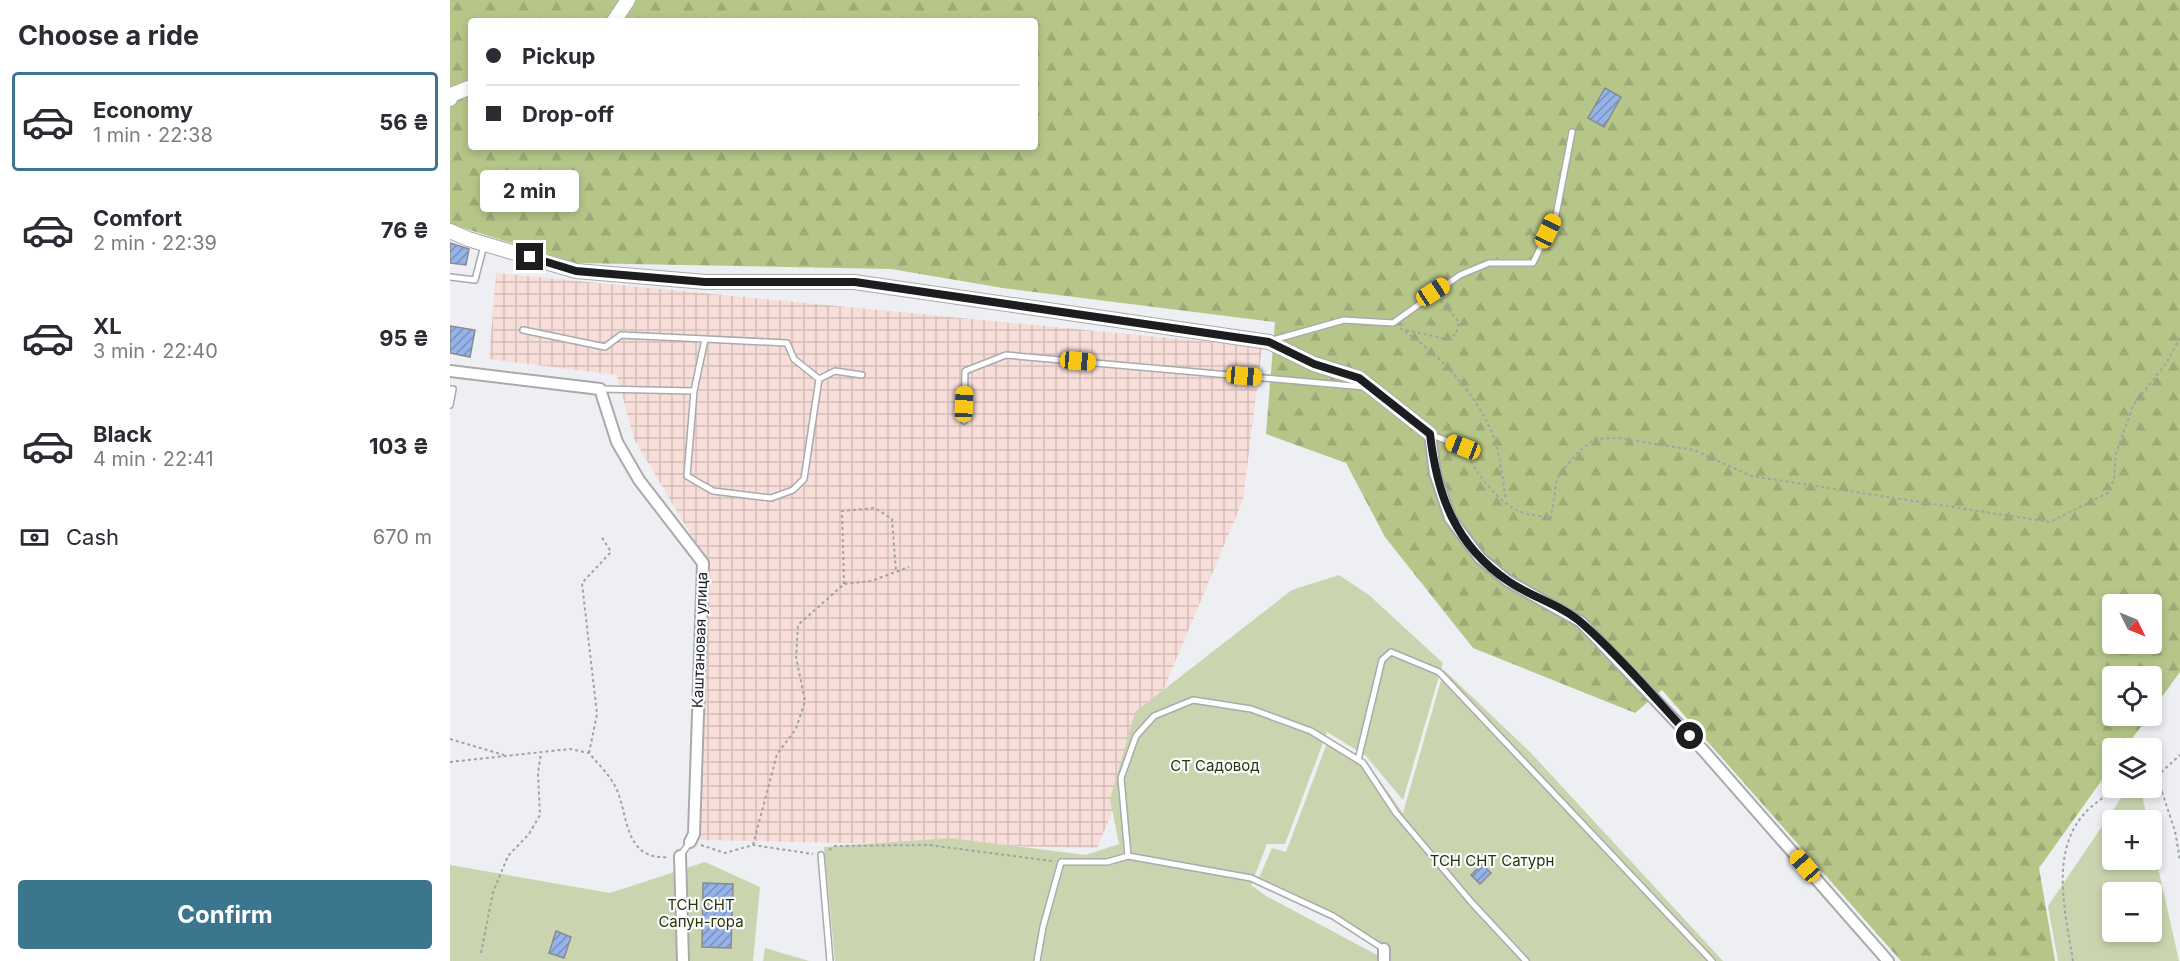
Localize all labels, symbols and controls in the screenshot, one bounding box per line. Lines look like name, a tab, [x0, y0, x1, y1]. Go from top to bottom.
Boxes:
text: Choose a ride	[18, 19, 199, 52]
text: Pickup	[522, 43, 596, 69]
icon: car	[21, 95, 75, 149]
text: Economy	[93, 97, 193, 123]
text: Drop-off	[522, 101, 614, 127]
text: 56 ₴	[379, 109, 429, 135]
text: 1 min · 22:38	[93, 123, 213, 147]
callout: 2 min	[481, 170, 580, 212]
text: 2 min	[503, 179, 556, 203]
icon: car	[21, 203, 75, 257]
text: Comfort	[93, 205, 182, 231]
car	[1532, 211, 1564, 251]
text: 76 ₴	[381, 217, 429, 243]
text: 2 min · 22:39	[93, 231, 217, 255]
route end	[516, 243, 543, 270]
car	[1413, 275, 1453, 309]
icon: car	[21, 311, 75, 365]
text: XL	[93, 313, 122, 339]
text: 95 ₴	[379, 325, 429, 351]
text: 3 min · 22:40	[93, 339, 218, 363]
car	[1059, 350, 1097, 372]
car	[1225, 365, 1263, 387]
car	[954, 386, 974, 422]
icon: car	[21, 419, 75, 473]
text: Black	[93, 421, 152, 447]
car	[1443, 432, 1483, 462]
text: 103 ₴	[369, 433, 429, 459]
text: 4 min · 22:41	[93, 447, 214, 471]
icon: cash	[18, 521, 51, 554]
text: Cash	[66, 524, 119, 550]
text: 670 m	[373, 525, 432, 549]
street label: Каштановая улица	[688, 572, 711, 708]
north arrow	[2102, 594, 2162, 654]
map controls	[2102, 594, 2162, 942]
button: locate	[2102, 666, 2162, 726]
route start	[1676, 722, 1703, 749]
button: layers	[2102, 738, 2162, 798]
park label: СТ Садовод	[1170, 756, 1260, 775]
button: +	[2102, 810, 2162, 870]
car	[1786, 847, 1824, 885]
park label: ТСН СНТ Сатурн	[1430, 851, 1554, 870]
button: Confirm	[18, 880, 432, 949]
button: −	[2102, 882, 2162, 942]
park label: ТСН СНТ Сапун-гора	[658, 895, 744, 931]

